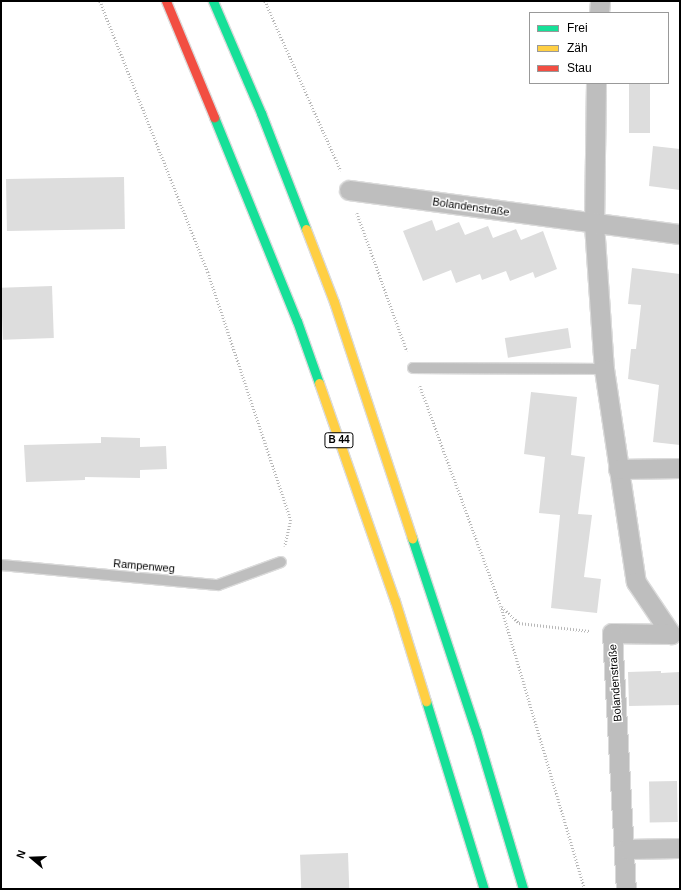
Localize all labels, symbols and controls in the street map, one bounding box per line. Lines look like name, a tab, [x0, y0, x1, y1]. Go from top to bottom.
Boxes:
legend	[529, 12, 669, 84]
text: Frei	[567, 21, 588, 35]
text: Zäh	[567, 41, 588, 55]
text: Stau	[567, 61, 592, 75]
street label: Bolandenstraße	[432, 195, 510, 219]
road number: B 44	[324, 432, 354, 448]
street label: Rampenweg	[113, 557, 175, 575]
street label: Bolandenstraße	[606, 644, 624, 722]
north arrow	[12, 838, 52, 878]
text: N	[14, 848, 28, 860]

